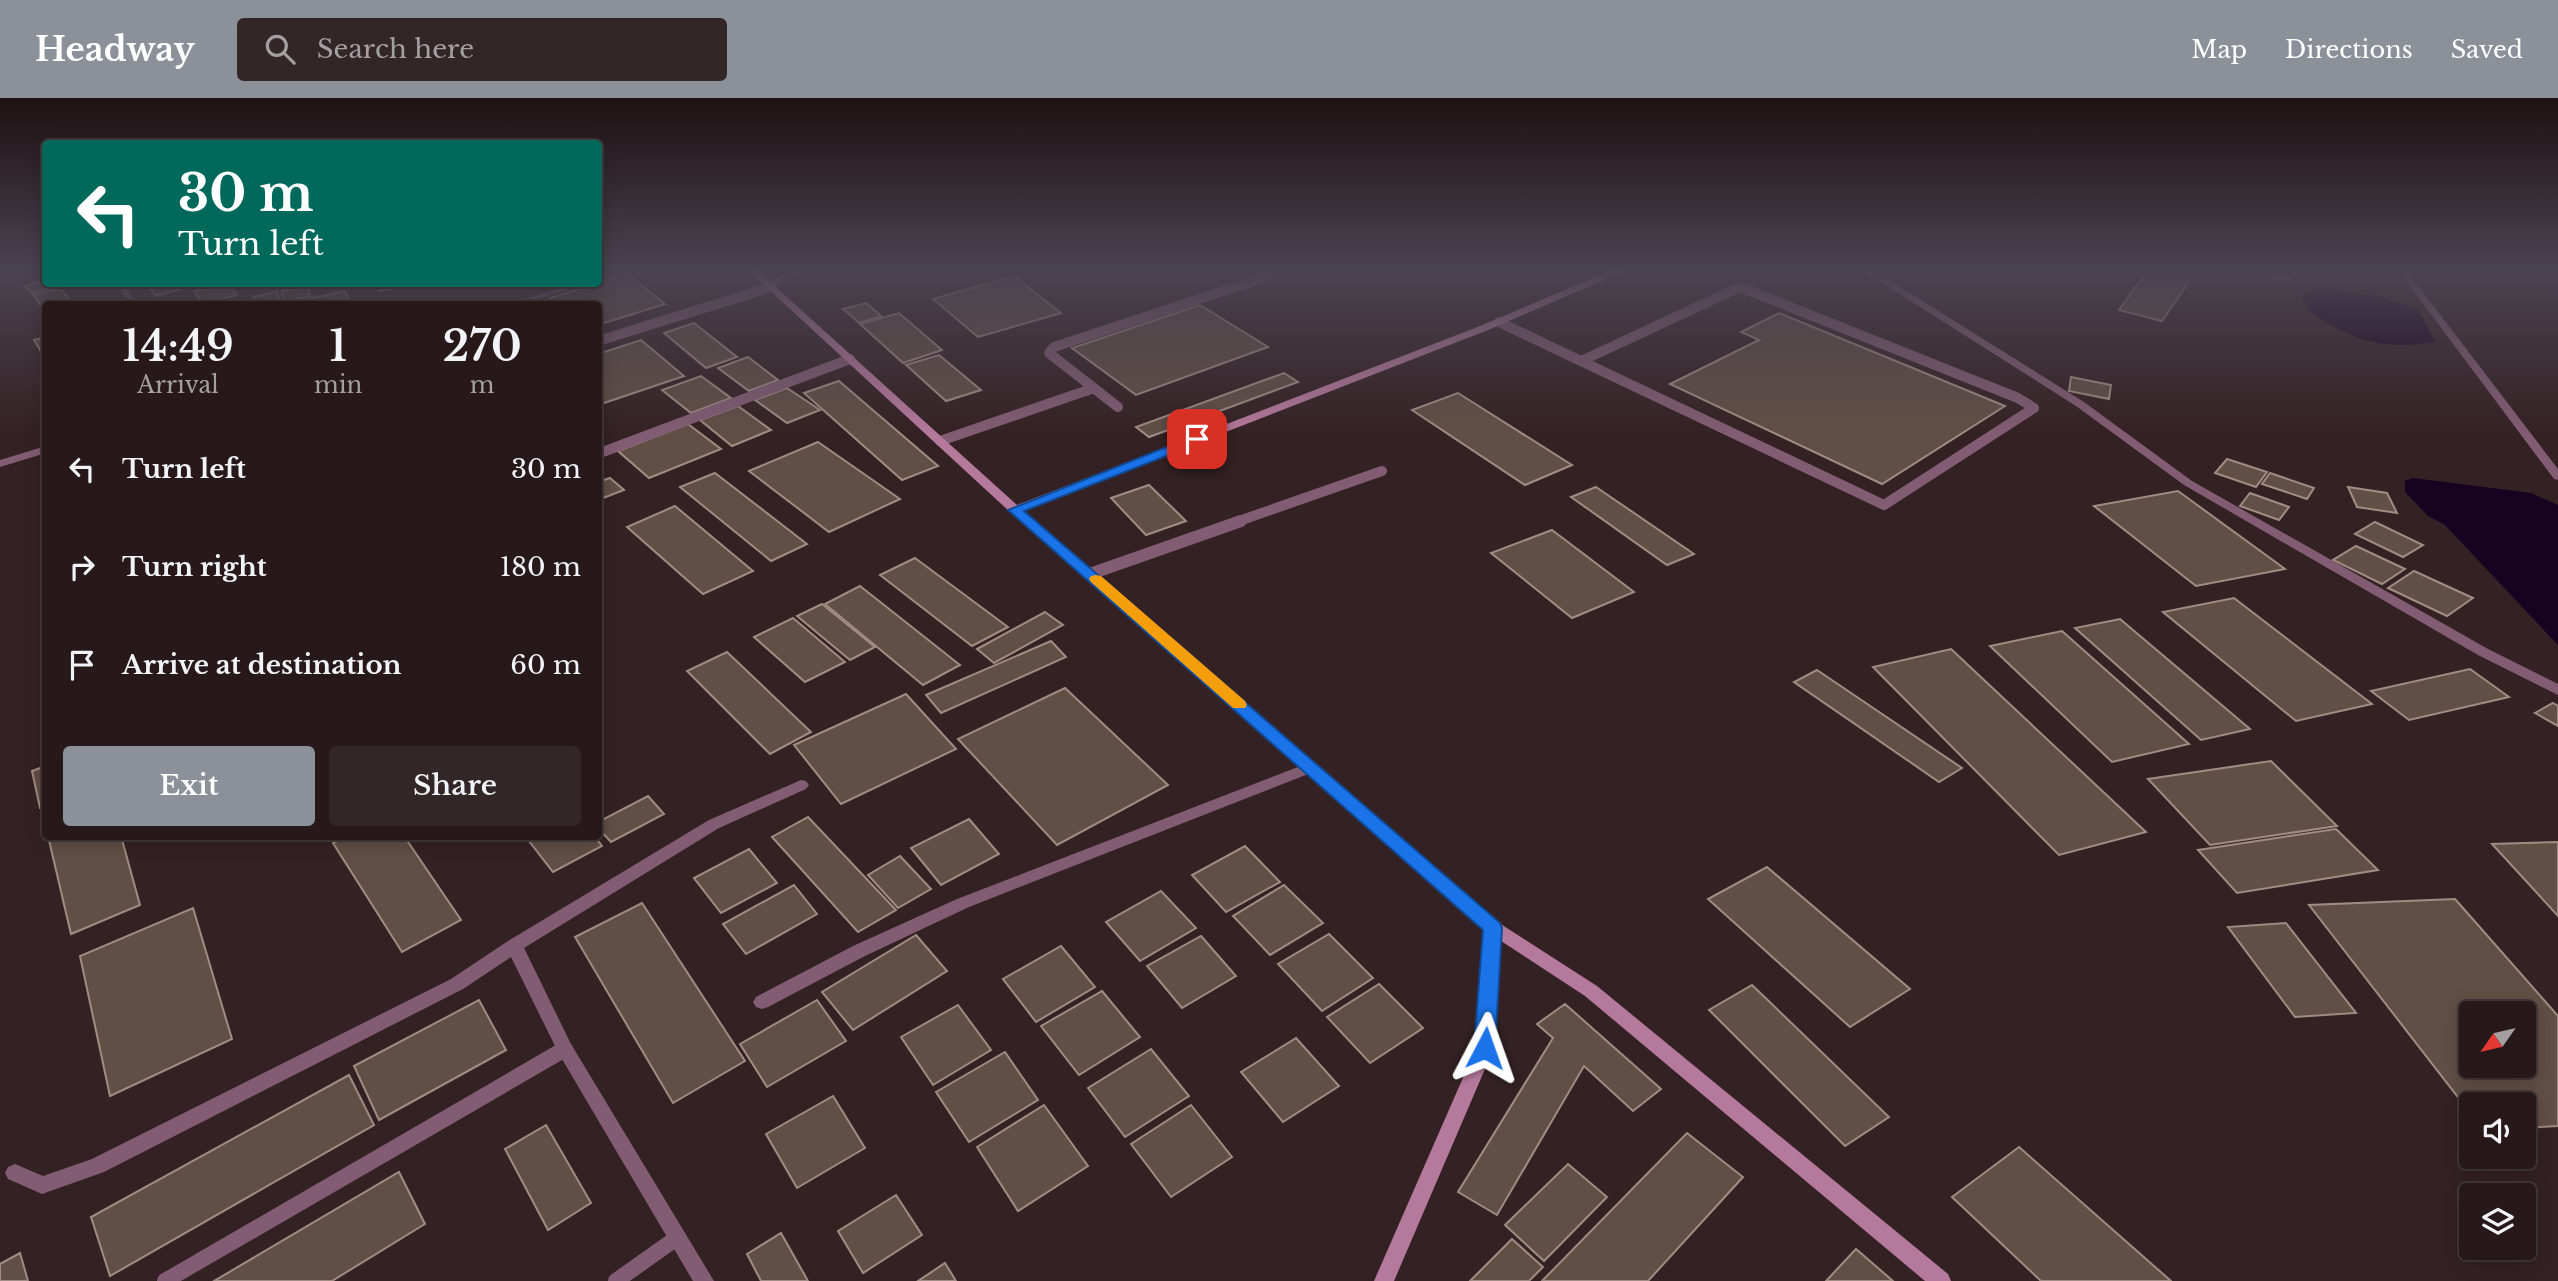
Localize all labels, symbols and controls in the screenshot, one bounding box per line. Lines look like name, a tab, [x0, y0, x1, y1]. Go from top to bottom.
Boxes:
search box	[237, 18, 727, 81]
text: Headway	[35, 29, 195, 70]
icon: search	[261, 30, 299, 68]
text: Search here	[317, 33, 474, 65]
text: Map	[2191, 35, 2247, 64]
text: Directions	[2285, 35, 2413, 64]
text: Saved	[2451, 35, 2523, 64]
text: 30 m	[178, 163, 313, 224]
icon: left	[63, 168, 154, 259]
text: Turn left	[178, 224, 324, 264]
text: 14:49	[122, 320, 234, 372]
text: 1	[329, 320, 347, 372]
text: 270	[442, 320, 522, 372]
text: Arrival	[137, 371, 219, 399]
text: min	[314, 371, 362, 399]
text: m	[470, 371, 495, 399]
pin	[1167, 409, 1227, 469]
icon: arrive	[1178, 420, 1216, 458]
icon: left	[63, 450, 101, 488]
text: Turn left	[122, 453, 246, 485]
text: 30 m	[511, 453, 581, 485]
icon: right	[63, 548, 101, 586]
text: Turn right	[122, 551, 267, 583]
text: 180 m	[500, 551, 581, 583]
icon: arrive	[63, 646, 101, 684]
text: Arrive at destination	[122, 649, 402, 681]
text: 60 m	[510, 649, 581, 681]
button: Exit	[63, 746, 315, 826]
button: Share	[329, 746, 581, 826]
north arrow	[2459, 1001, 2536, 1078]
map controls	[2459, 1001, 2536, 1260]
position arrow	[1448, 1011, 1522, 1085]
button: sound	[2459, 1092, 2536, 1169]
button: layers	[2459, 1183, 2536, 1260]

